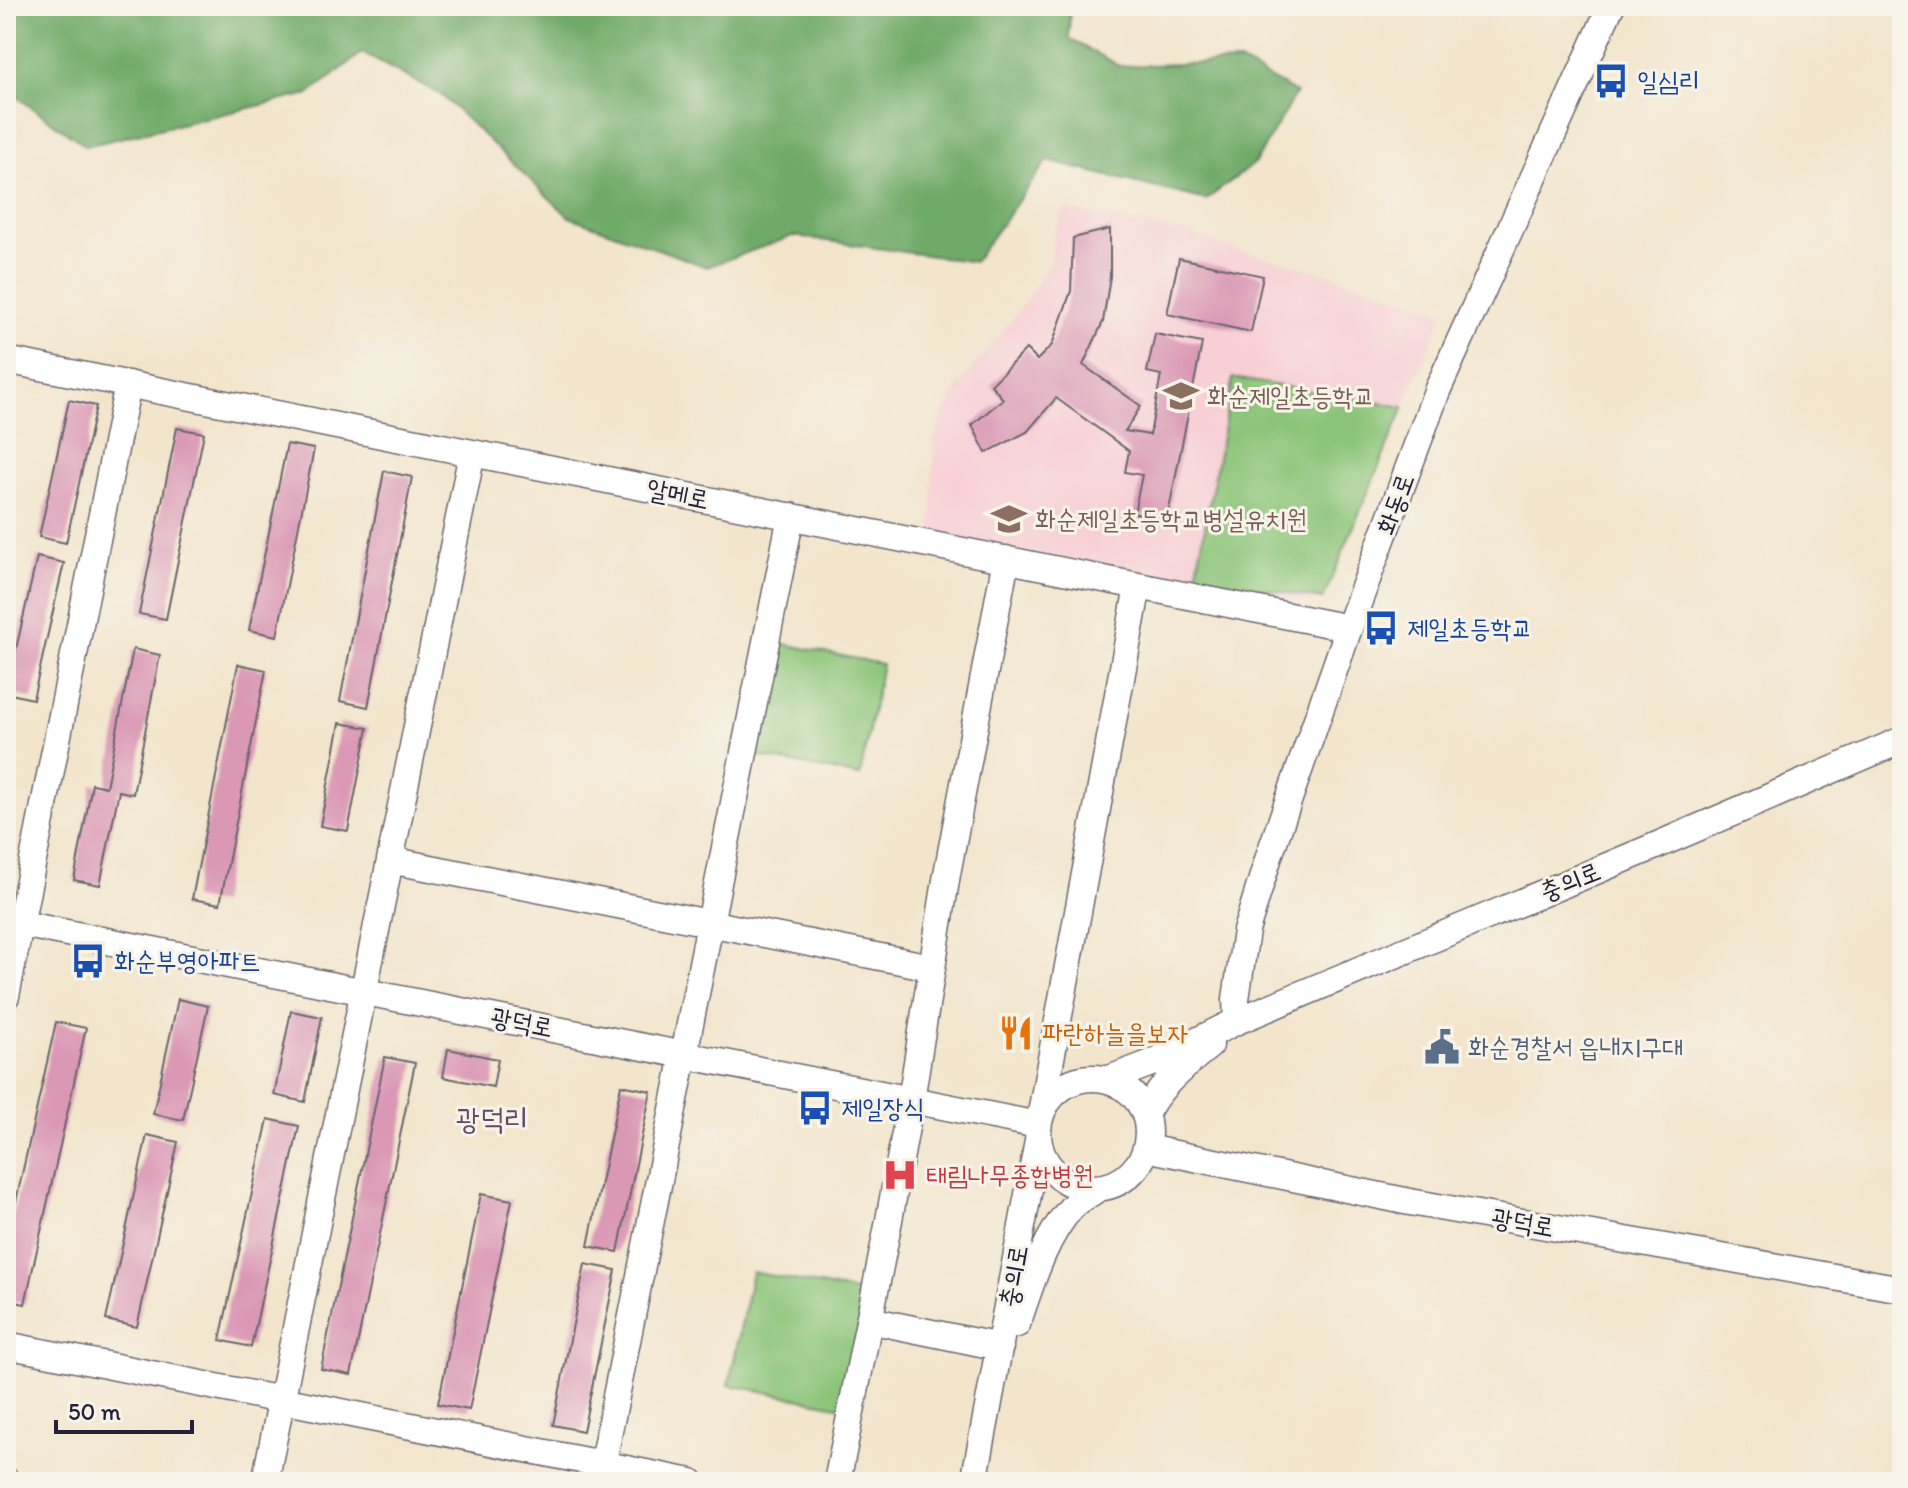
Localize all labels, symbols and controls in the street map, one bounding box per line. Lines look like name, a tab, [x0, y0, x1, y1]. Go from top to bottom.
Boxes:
bus stop icon: 일심리	[1592, 62, 1630, 100]
place label: 일심리	[1637, 65, 1700, 97]
school or university icon: 화순제일초등학교	[1162, 377, 1200, 415]
place label: 화순제일초등학교	[1207, 380, 1374, 412]
street label: 화동로	[1369, 469, 1421, 539]
street label: 알메로	[644, 472, 712, 516]
school or university icon: 화순제일초등학교병설유치원	[990, 500, 1028, 538]
place label: 화순제일초등학교병설유치원	[1035, 503, 1307, 535]
bus stop icon: 제일초등학교	[1362, 609, 1400, 647]
place label: 제일초등학교	[1407, 612, 1533, 644]
street label: 충의로	[1535, 854, 1605, 908]
bus stop icon: 화순부영아파트	[69, 942, 107, 980]
place label: 화순부영아파트	[114, 945, 260, 977]
street label: 광덕로	[488, 1000, 556, 1044]
restaurant icon: 파란하늘을보자	[997, 1014, 1035, 1052]
place label: 파란하늘을보자	[1042, 1017, 1189, 1049]
public building icon: 화순경찰서 읍내지구대	[1423, 1028, 1461, 1066]
place label: 화순경찰서 읍내지구대	[1468, 1031, 1683, 1063]
bus stop icon: 제일장식	[796, 1089, 834, 1127]
place label: 제일장식	[841, 1092, 925, 1124]
district label: 광덕리	[456, 1100, 528, 1137]
hospital icon: 태림나무종합병원	[881, 1156, 919, 1194]
place label: 태림나무종합병원	[926, 1159, 1093, 1191]
street label: 광덕로	[1489, 1201, 1557, 1243]
street label: 충의로	[992, 1242, 1034, 1310]
scale bar	[56, 1384, 192, 1434]
text: 50 m	[68, 1397, 121, 1426]

